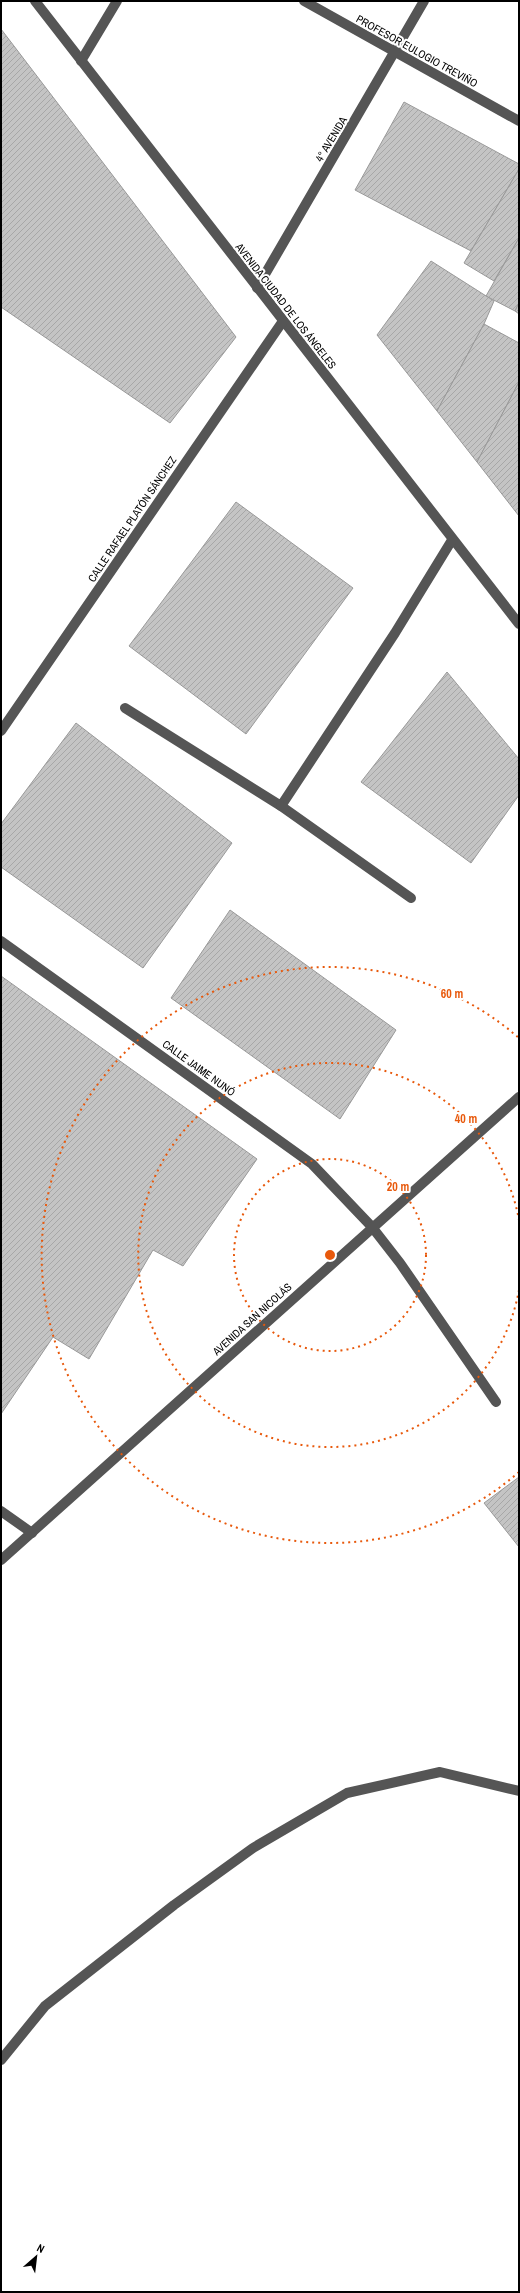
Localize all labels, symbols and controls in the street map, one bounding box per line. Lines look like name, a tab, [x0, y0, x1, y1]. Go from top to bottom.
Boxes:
street label: PROFESOR EULOGIO TREVIÑO	[354, 12, 480, 90]
street label: 4° AVENIDA	[312, 113, 350, 164]
street label: AVENIDA CIUDAD DE LOS ÁNGELES	[232, 240, 339, 372]
street label: CALLE RAFAEL PLATÓN SÁNCHEZ	[85, 453, 180, 585]
text: 60 m	[441, 986, 463, 1002]
street label: CALLE JAIME NUNÓ	[160, 1037, 238, 1099]
text: 40 m	[455, 1111, 477, 1127]
text: 20 m	[387, 1179, 409, 1195]
centre of rings	[323, 1248, 337, 1262]
street label: AVENIDA SAN NICOLÁS	[209, 1280, 294, 1359]
north arrow	[16, 2237, 56, 2277]
text: N	[35, 2240, 47, 2256]

